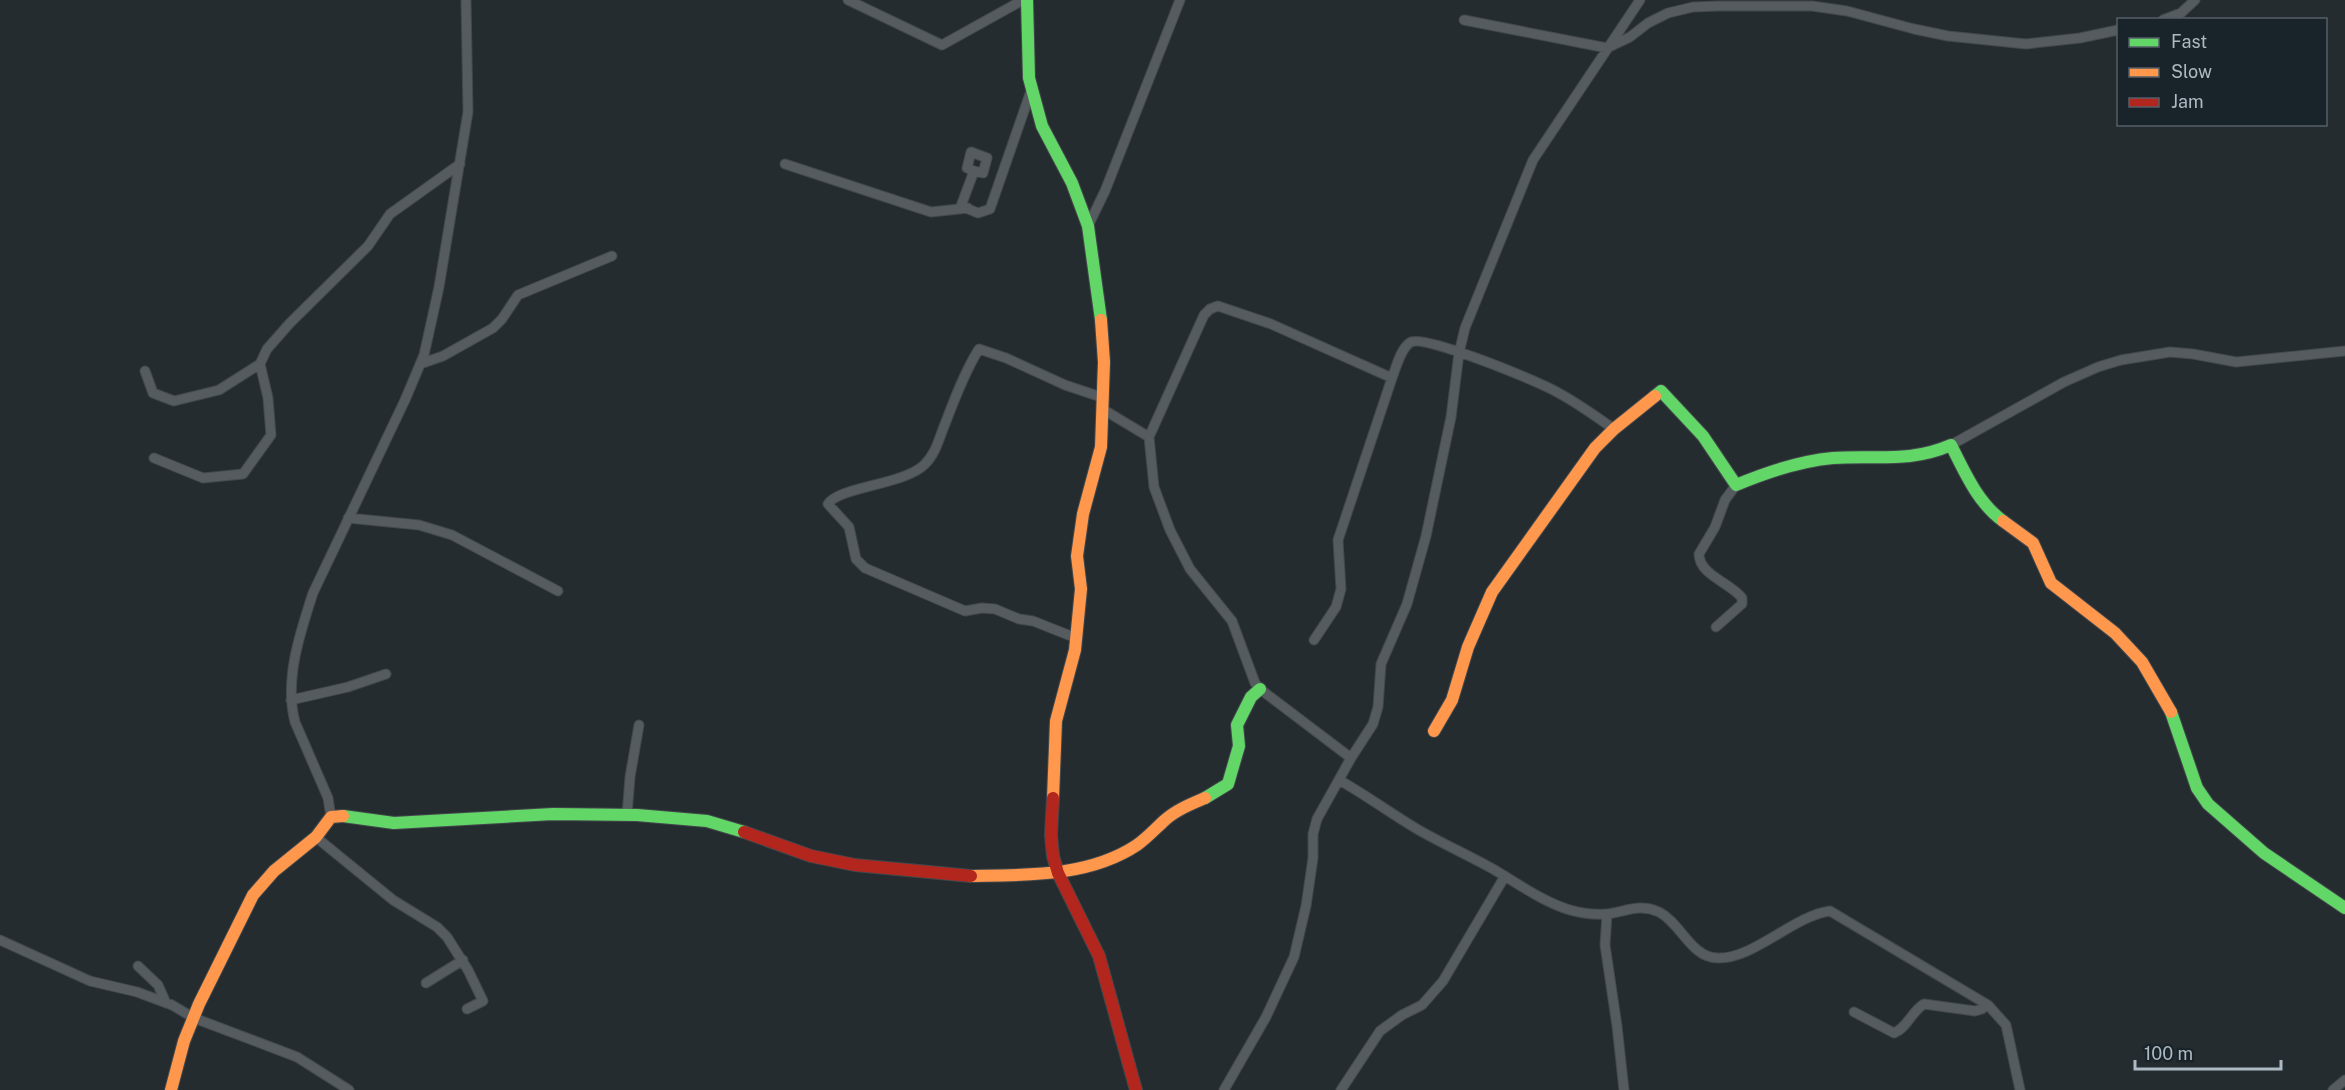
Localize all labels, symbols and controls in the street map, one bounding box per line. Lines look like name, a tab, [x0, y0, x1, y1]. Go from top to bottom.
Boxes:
legend	[2117, 18, 2327, 126]
text: Fast	[2171, 31, 2207, 52]
text: Slow	[2171, 61, 2212, 82]
text: Jam	[2171, 91, 2204, 112]
scale bar	[2135, 1033, 2280, 1071]
text: 100 m	[2144, 1043, 2193, 1064]

